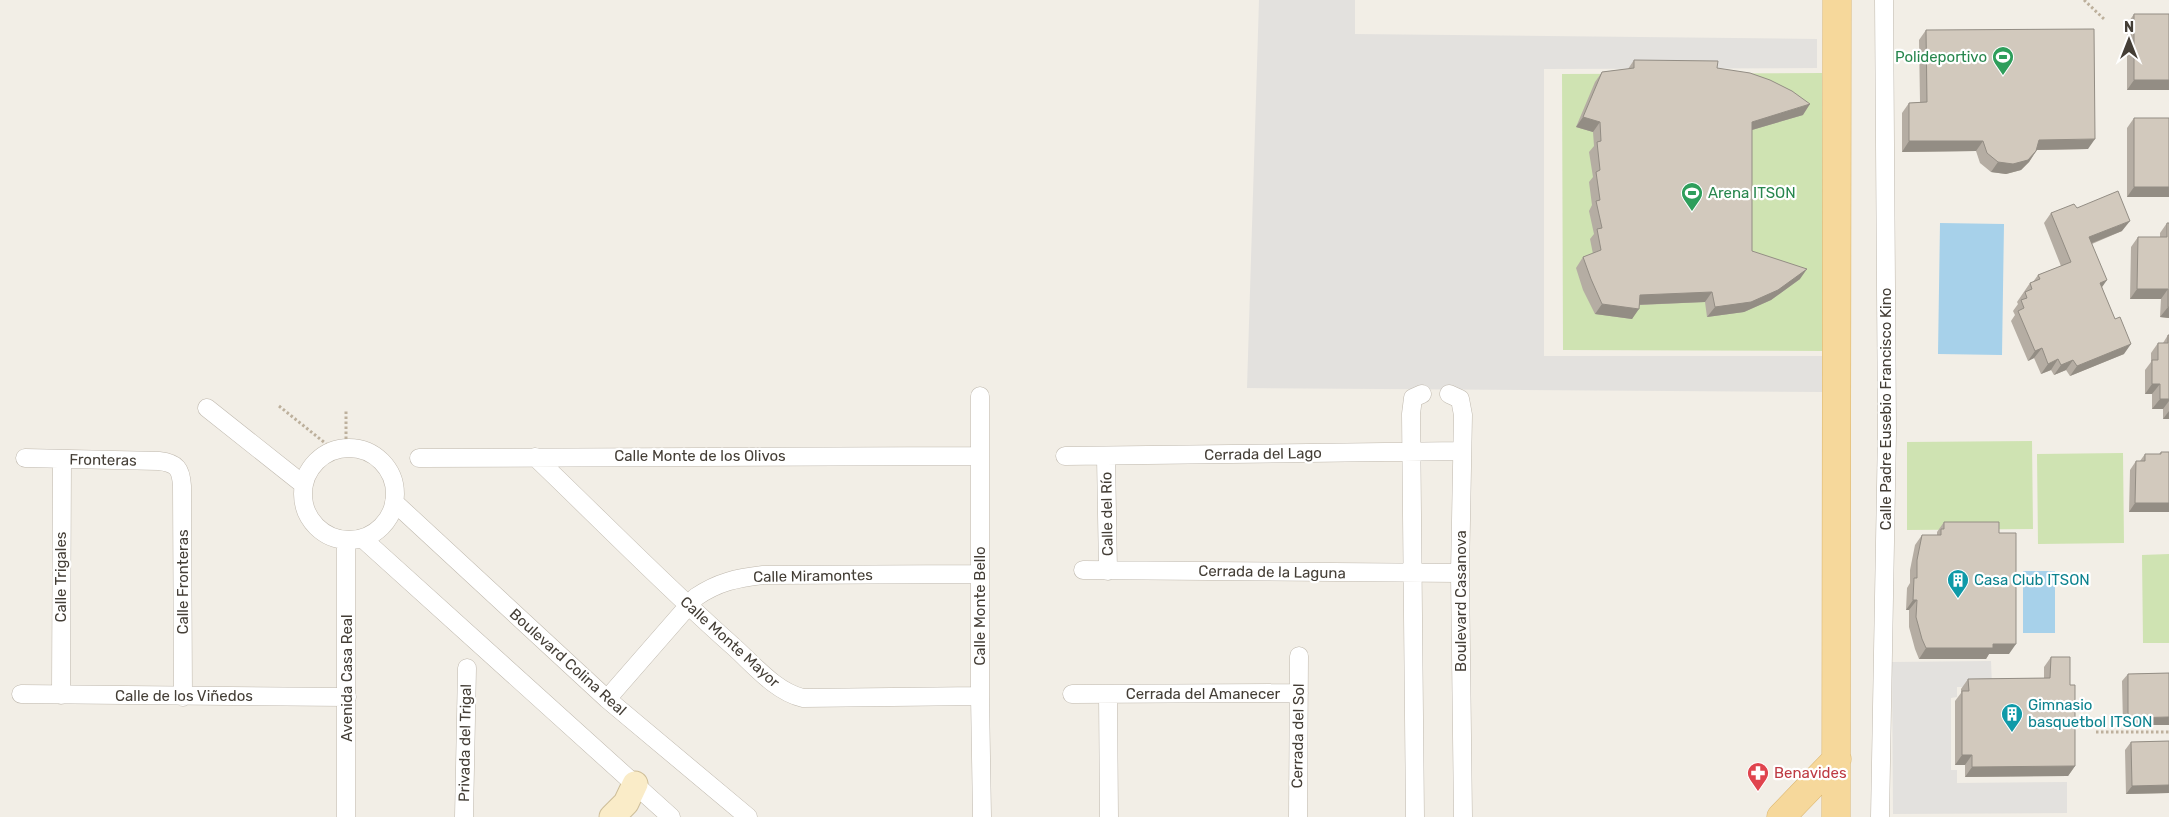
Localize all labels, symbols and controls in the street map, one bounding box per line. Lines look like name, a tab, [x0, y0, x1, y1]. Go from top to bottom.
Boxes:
north arrow	[2104, 15, 2154, 65]
text: N	[2124, 19, 2134, 36]
sports icon: Polideportivo	[1991, 45, 2015, 76]
place label: Polideportivo	[1895, 48, 1987, 66]
sports icon: Arena ITSON	[1680, 181, 1704, 212]
place label: Arena ITSON	[1708, 184, 1796, 202]
street label: Calle Padre Eusebio Francisco Kino	[1877, 288, 1895, 530]
street label: Cerrada del Lago	[1204, 444, 1322, 464]
street label: Calle Monte de los Olivos	[614, 447, 786, 465]
street label: Fronteras	[69, 450, 137, 470]
street label: Calle del Río	[1097, 472, 1117, 556]
street label: Calle Fronteras	[174, 529, 192, 635]
street label: Boulevard Casanova	[1452, 530, 1470, 672]
street label: Calle Trigales	[52, 531, 70, 622]
street label: Calle Monte Bello	[971, 546, 989, 666]
street label: Cerrada de la Laguna	[1198, 562, 1346, 582]
street label: Calle Miramontes	[753, 566, 873, 586]
building icon: Casa Club ITSON	[1946, 568, 1970, 599]
place label: Casa Club ITSON	[1974, 571, 2090, 589]
street label: Calle Monte Mayor	[677, 593, 784, 692]
street label: Boulevard Colina Real	[506, 605, 630, 719]
street label: Avenida Casa Real	[338, 614, 356, 742]
street label: Cerrada del Sol	[1288, 683, 1308, 789]
street label: Privada del Trigal	[455, 684, 475, 802]
street label: Cerrada del Amanecer	[1126, 685, 1281, 703]
street label: Calle de los Viñedos	[115, 687, 253, 705]
place label: Gimnasio basquetbol ITSON	[2028, 696, 2153, 731]
building icon: Gimnasio basquetbol ITSON	[2000, 702, 2024, 733]
pharmacy icon: Benavides	[1746, 761, 1770, 792]
place label: Benavides	[1774, 764, 1847, 782]

